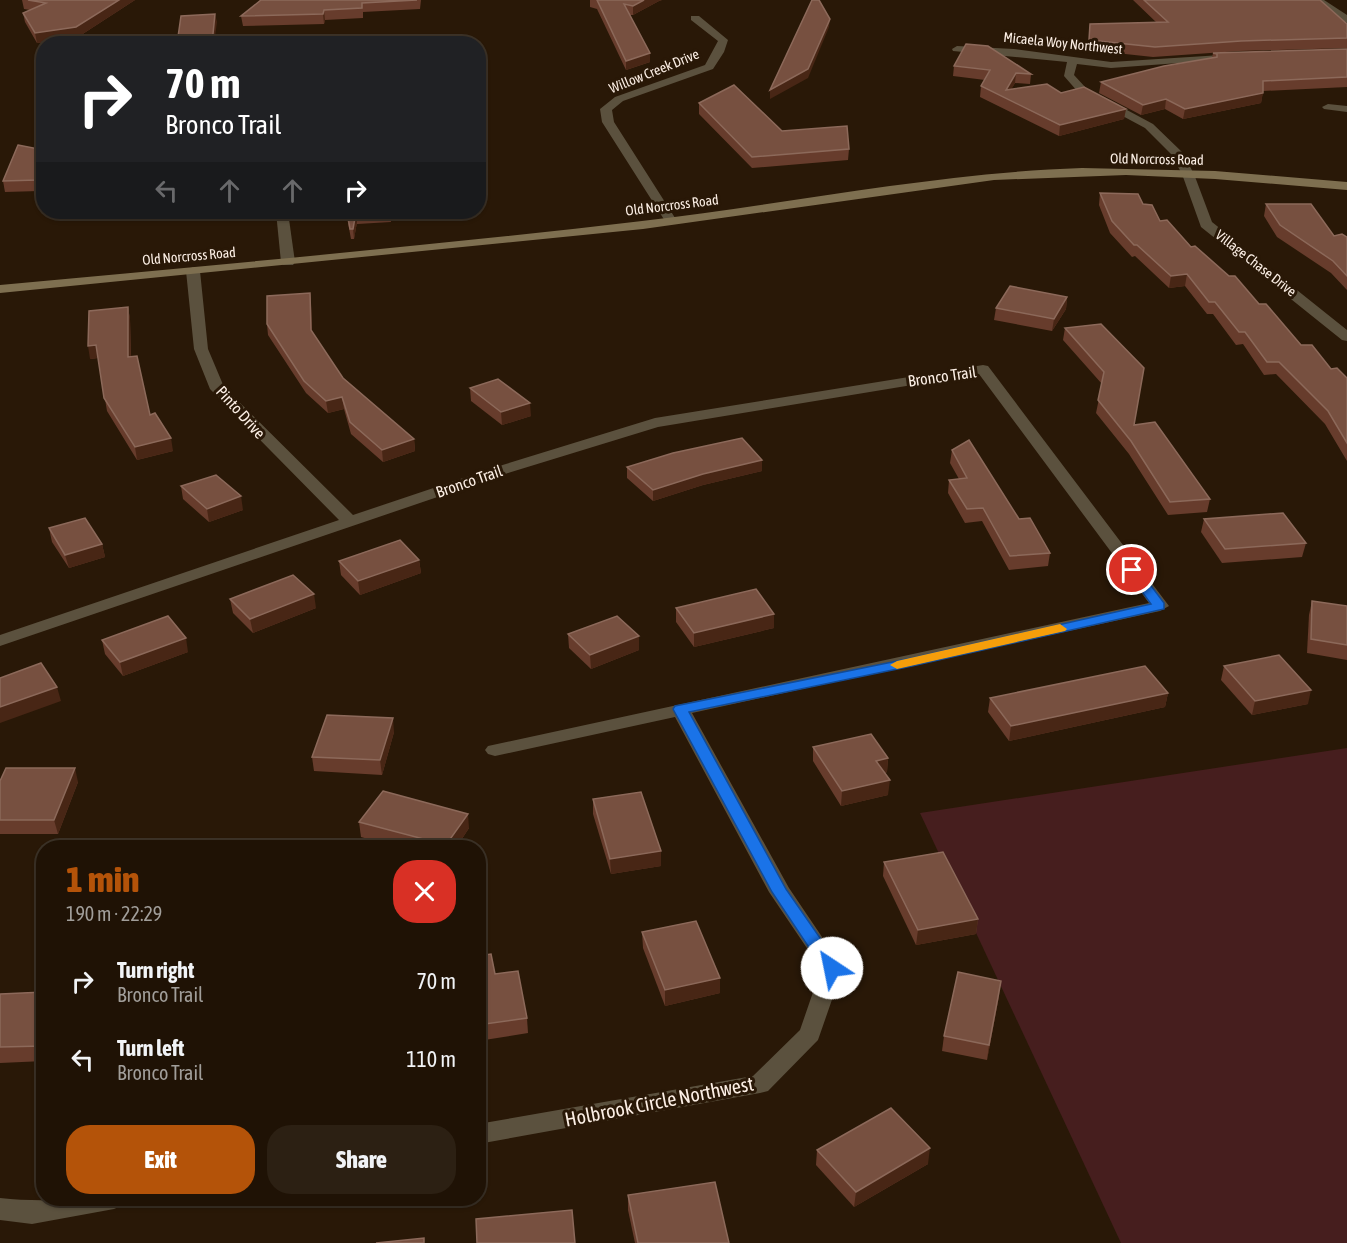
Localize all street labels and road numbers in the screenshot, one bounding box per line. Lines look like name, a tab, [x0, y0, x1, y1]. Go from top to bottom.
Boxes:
street label: Micaela Woy Northwest	[1003, 29, 1123, 57]
street label: Willow Creek Drive	[607, 46, 701, 96]
street label: Old Norcross Road	[1110, 150, 1204, 168]
street label: Old Norcross Road	[625, 191, 719, 219]
street label: Village Chase Drive	[1212, 227, 1300, 299]
street label: Old Norcross Road	[142, 244, 236, 268]
street label: Bronco Trail	[907, 362, 978, 390]
street label: Pinto Drive	[213, 382, 269, 442]
street label: Bronco Trail	[433, 461, 505, 501]
street label: Holbrook Circle Northwest	[563, 1071, 756, 1131]

